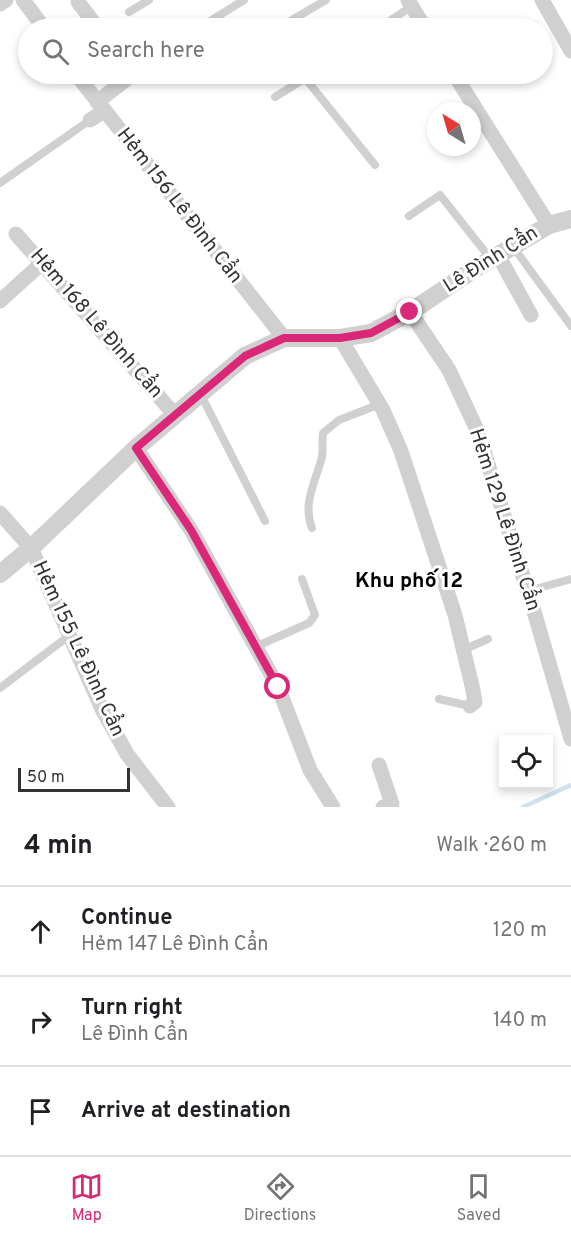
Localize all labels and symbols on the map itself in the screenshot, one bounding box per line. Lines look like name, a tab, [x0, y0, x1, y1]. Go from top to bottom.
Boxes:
north arrow	[427, 102, 481, 156]
street label: Hẻm 156 Lê Đình Cẩn	[110, 121, 250, 289]
street label: Lê Đình Cẩn	[437, 218, 543, 299]
street label: Hẻm 168 Lê Đình Cẩn	[24, 242, 170, 404]
route end	[396, 298, 422, 324]
street label: Hẻm 129 Lê Đình Cẩn	[462, 425, 549, 615]
street label: Hẻm 155 Lê Đình Cẩn	[26, 556, 133, 741]
district label: Khu phố 12	[355, 568, 463, 595]
route start	[264, 673, 290, 699]
scale bar	[18, 765, 130, 792]

